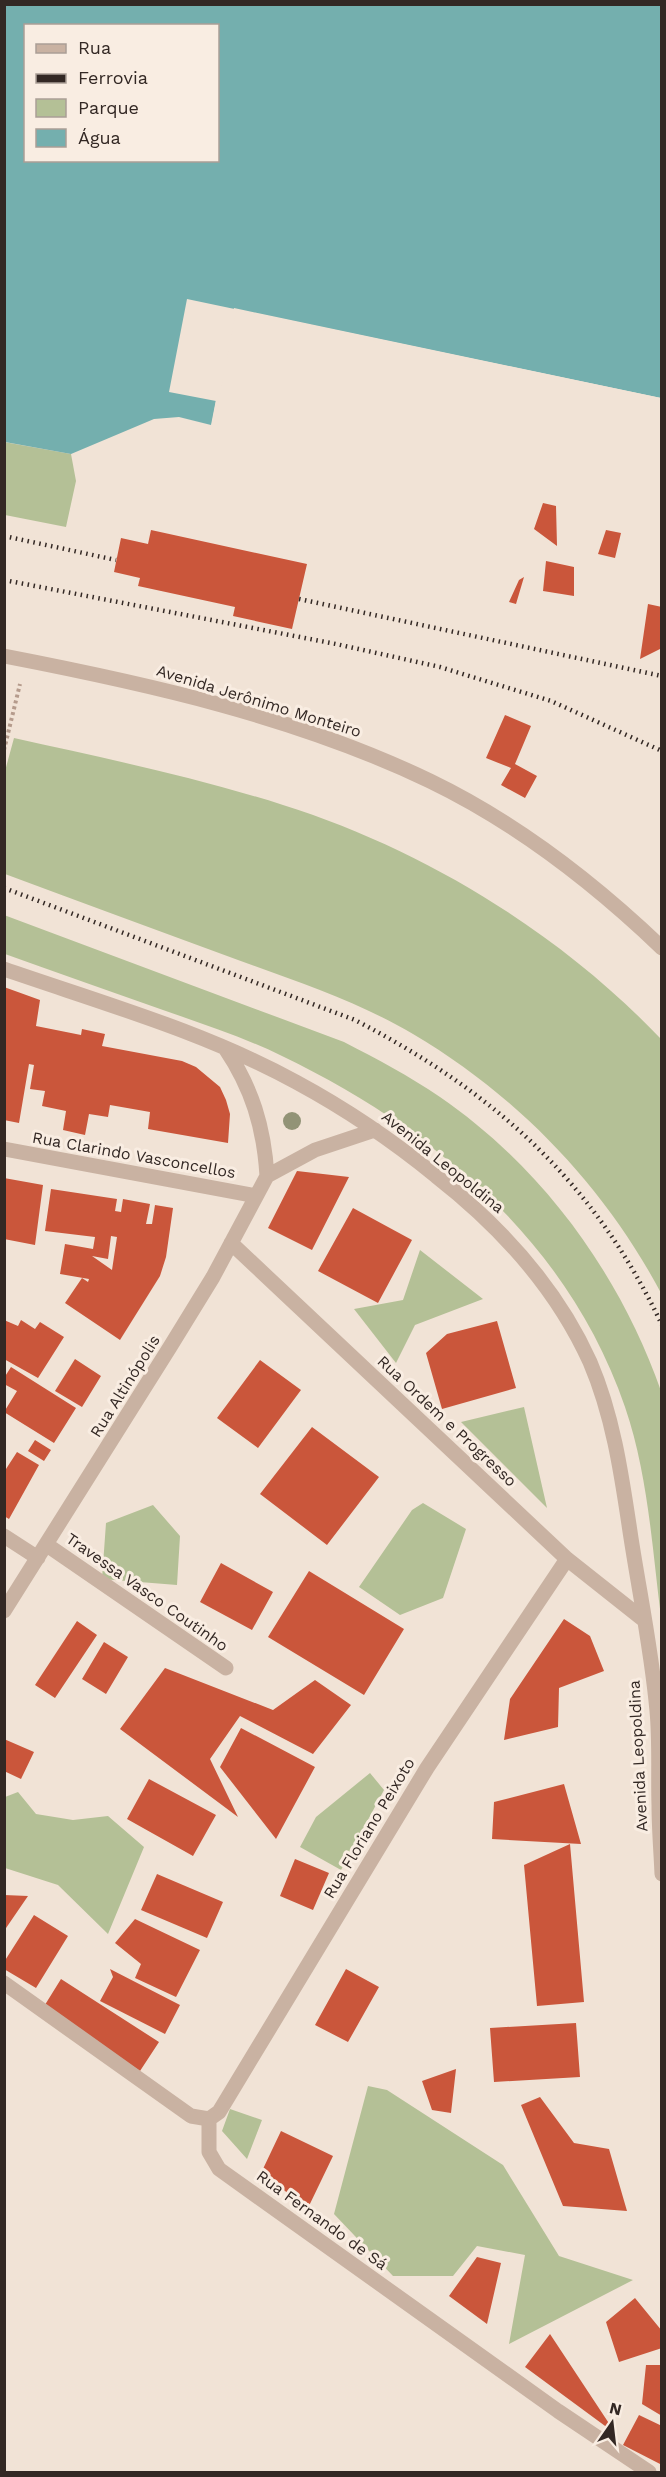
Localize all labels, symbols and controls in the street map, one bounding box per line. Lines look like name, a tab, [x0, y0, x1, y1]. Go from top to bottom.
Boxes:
legend	[24, 24, 219, 162]
text: Rua	[78, 37, 111, 58]
text: Ferrovia	[78, 67, 148, 88]
text: Parque	[78, 97, 139, 118]
text: Água	[78, 127, 121, 148]
street label: Avenida Jerônimo Monteiro	[154, 661, 364, 741]
street label: Avenida Leopoldina	[378, 1107, 508, 1217]
street label: Rua Clarindo Vasconcellos	[31, 1128, 237, 1182]
street label: Rua Altinópolis	[86, 1332, 164, 1440]
street label: Rua Ordem e Progresso	[373, 1352, 521, 1490]
street label: Travessa Vasco Coutinho	[62, 1529, 232, 1655]
street label: Avenida Leopoldina	[625, 1680, 651, 1832]
street label: Rua Floriano Peixoto	[319, 1754, 419, 1902]
street label: Rua Fernando de Sá	[253, 2166, 391, 2274]
north arrow	[582, 2393, 642, 2453]
text: N	[607, 2398, 624, 2420]

